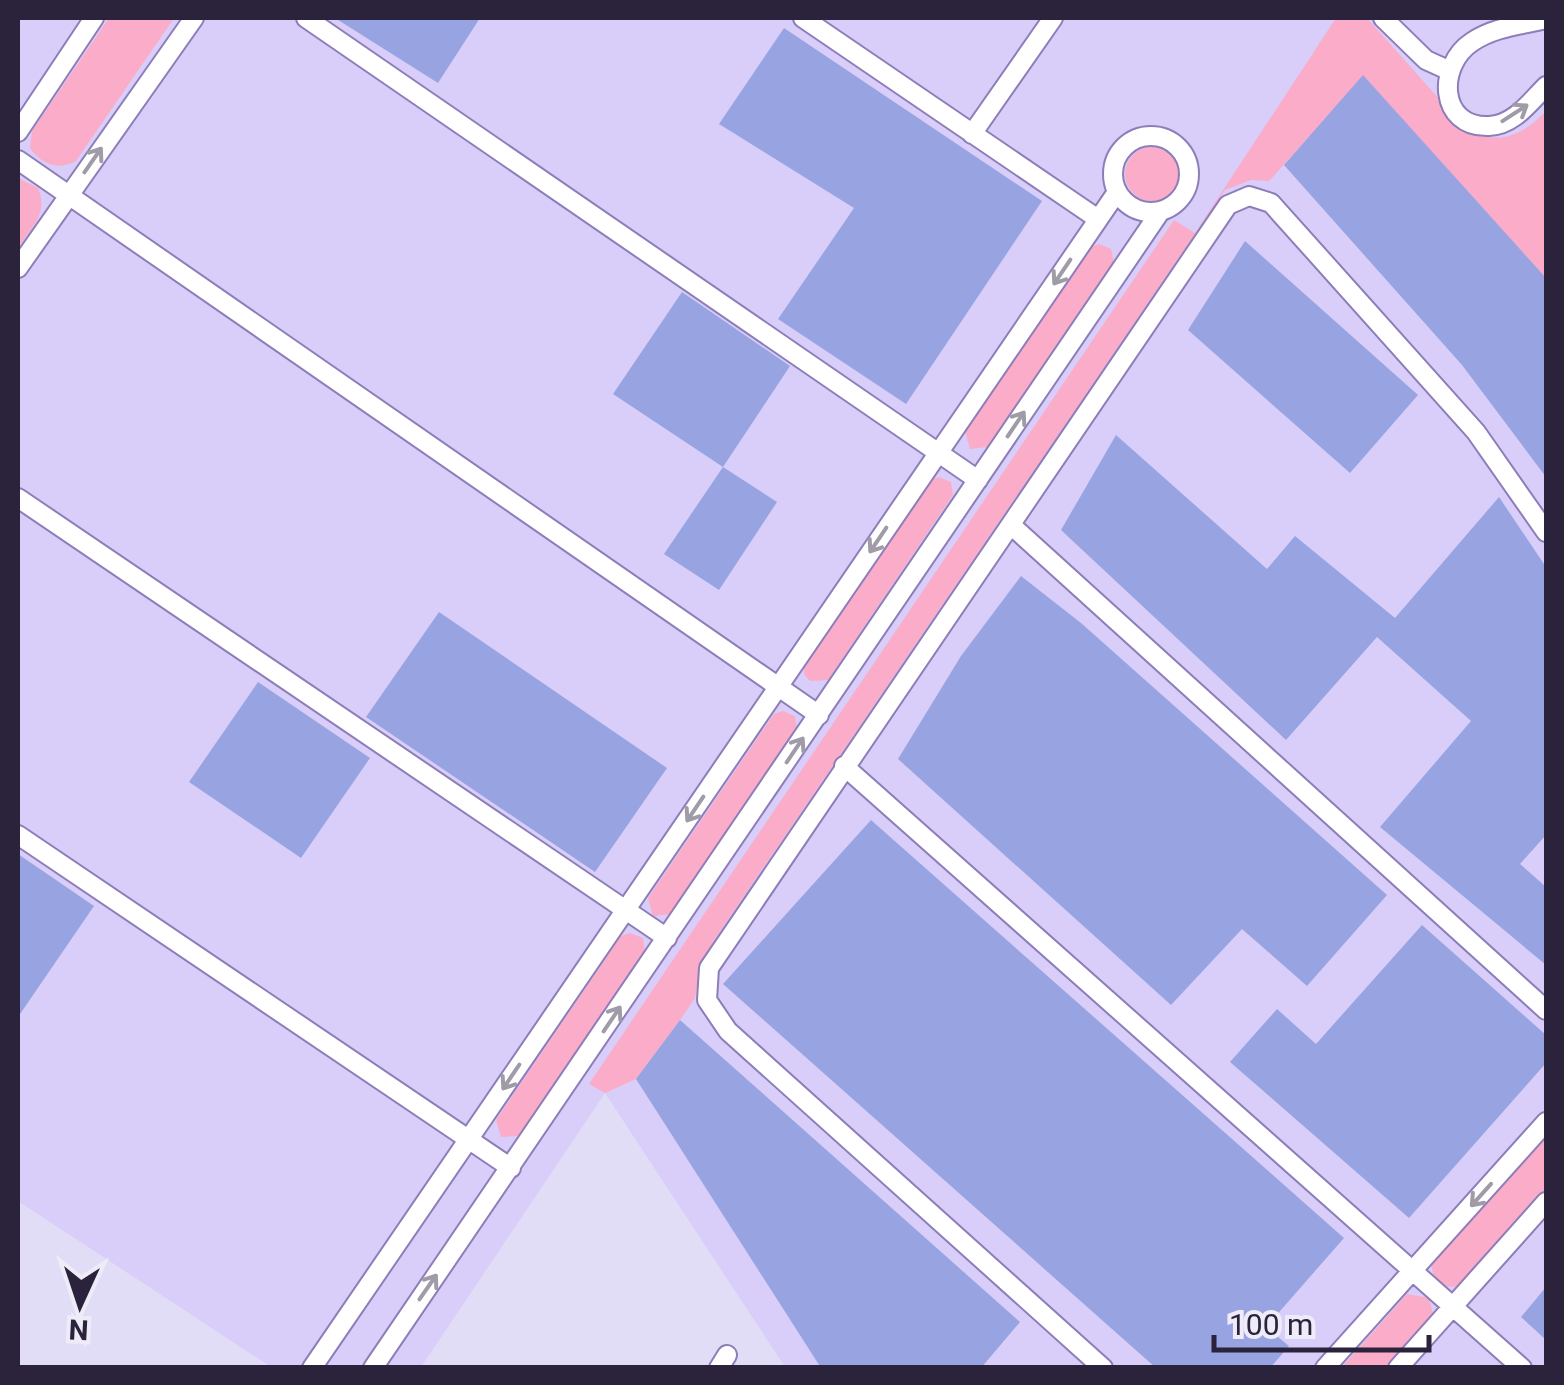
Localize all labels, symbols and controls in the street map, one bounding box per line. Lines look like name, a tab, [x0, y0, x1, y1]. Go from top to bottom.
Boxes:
one-way arrow	[1501, 102, 1529, 123]
one-way arrow	[83, 146, 104, 174]
one-way arrow	[1052, 258, 1073, 286]
one-way arrow	[1006, 410, 1027, 438]
one-way arrow	[868, 526, 889, 554]
one-way arrow	[784, 737, 805, 765]
one-way arrow	[685, 794, 706, 822]
one-way arrow	[601, 1006, 622, 1034]
one-way arrow	[501, 1062, 522, 1090]
one-way arrow	[1470, 1182, 1493, 1207]
north arrow	[30, 1255, 130, 1355]
one-way arrow	[417, 1274, 438, 1302]
scale bar	[1214, 1290, 1429, 1352]
text: 100 m	[1229, 1307, 1313, 1342]
text: N	[68, 1312, 89, 1346]

